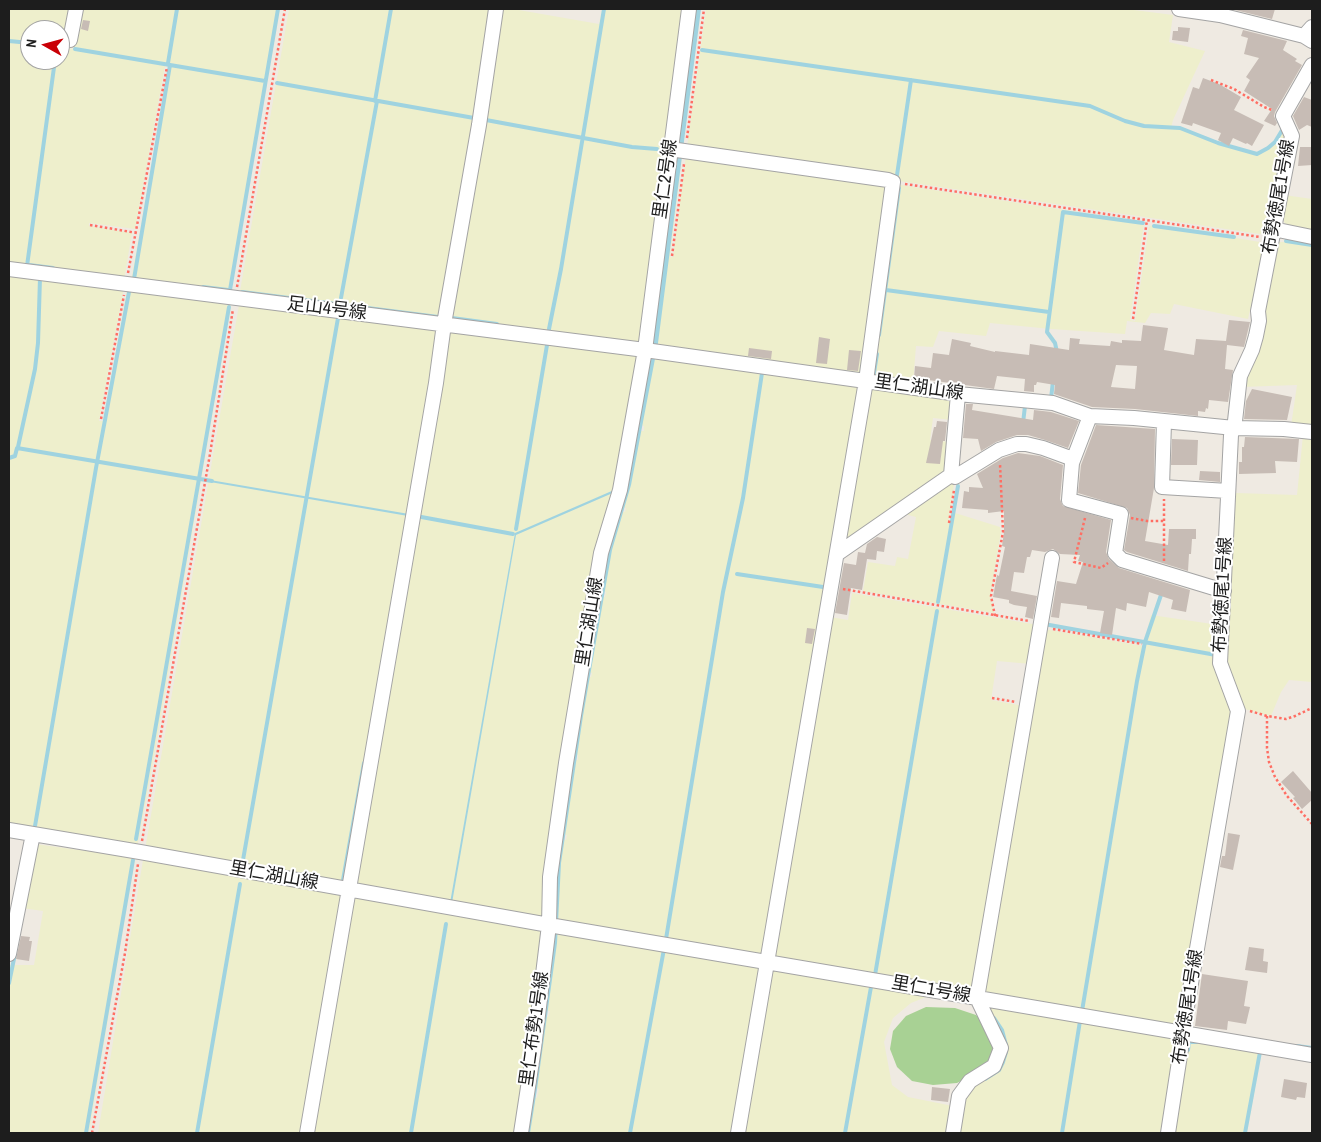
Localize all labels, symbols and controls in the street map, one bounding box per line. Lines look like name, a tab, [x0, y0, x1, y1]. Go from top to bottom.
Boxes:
north arrow	[20, 20, 70, 70]
text: N	[22, 38, 41, 49]
street label: 里仁2号線	[650, 138, 682, 220]
street label: 布勢徳尾1号線	[1258, 138, 1300, 256]
street label: 足山4号線	[286, 293, 368, 325]
street label: 里仁湖山線	[873, 371, 965, 405]
street label: 布勢徳尾1号線	[1209, 536, 1237, 654]
street label: 里仁湖山線	[572, 576, 608, 668]
street label: 里仁湖山線	[228, 858, 320, 894]
street label: 布勢徳尾1号線	[1168, 948, 1208, 1066]
street label: 里仁布勢1号線	[516, 970, 554, 1088]
street label: 里仁1号線	[890, 972, 972, 1008]

